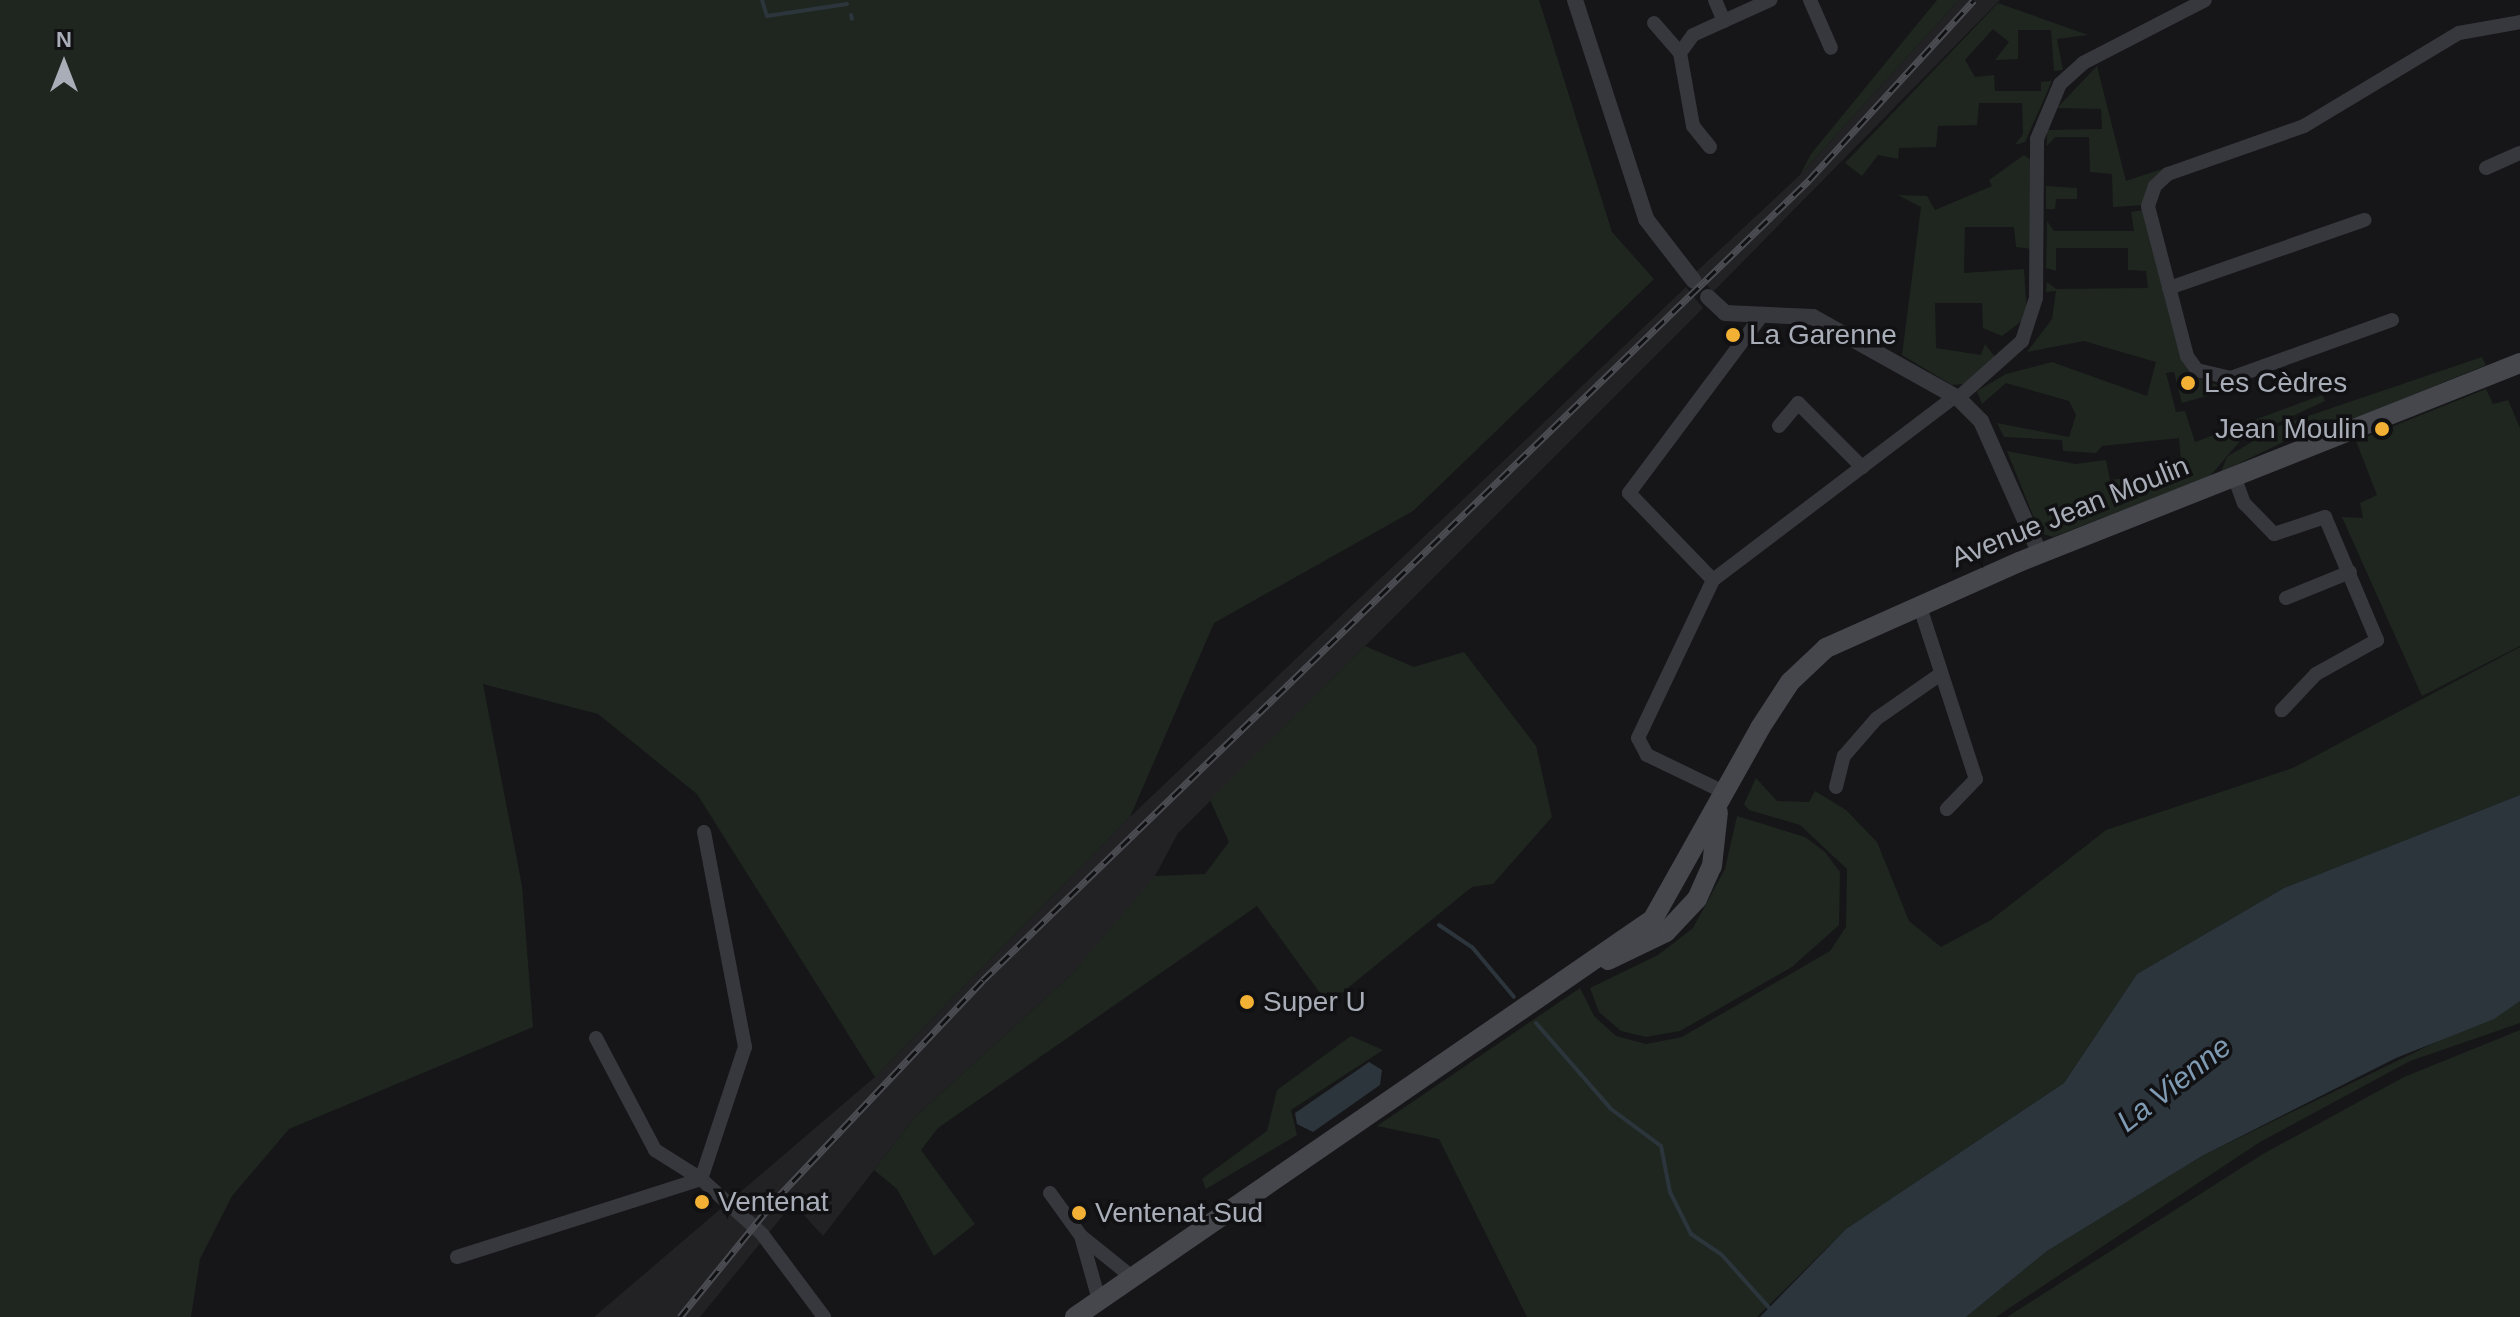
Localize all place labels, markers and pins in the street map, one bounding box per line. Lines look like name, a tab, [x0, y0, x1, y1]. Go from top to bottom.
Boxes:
place label: La Garenne	[1749, 318, 1897, 352]
marker: La Garenne	[1724, 326, 1742, 344]
place label: Les Cèdres	[2204, 366, 2347, 400]
marker: Les Cèdres	[2179, 374, 2197, 392]
place label: Jean Moulin	[2215, 412, 2366, 446]
marker: Jean Moulin	[2373, 420, 2391, 438]
place label: Super U	[1263, 985, 1366, 1019]
marker: Super U	[1238, 993, 1256, 1011]
place label: Ventenat	[718, 1185, 829, 1219]
marker: Ventenat	[693, 1193, 711, 1211]
place label: Ventenat Sud	[1095, 1196, 1263, 1230]
marker: Ventenat Sud	[1070, 1204, 1088, 1222]

